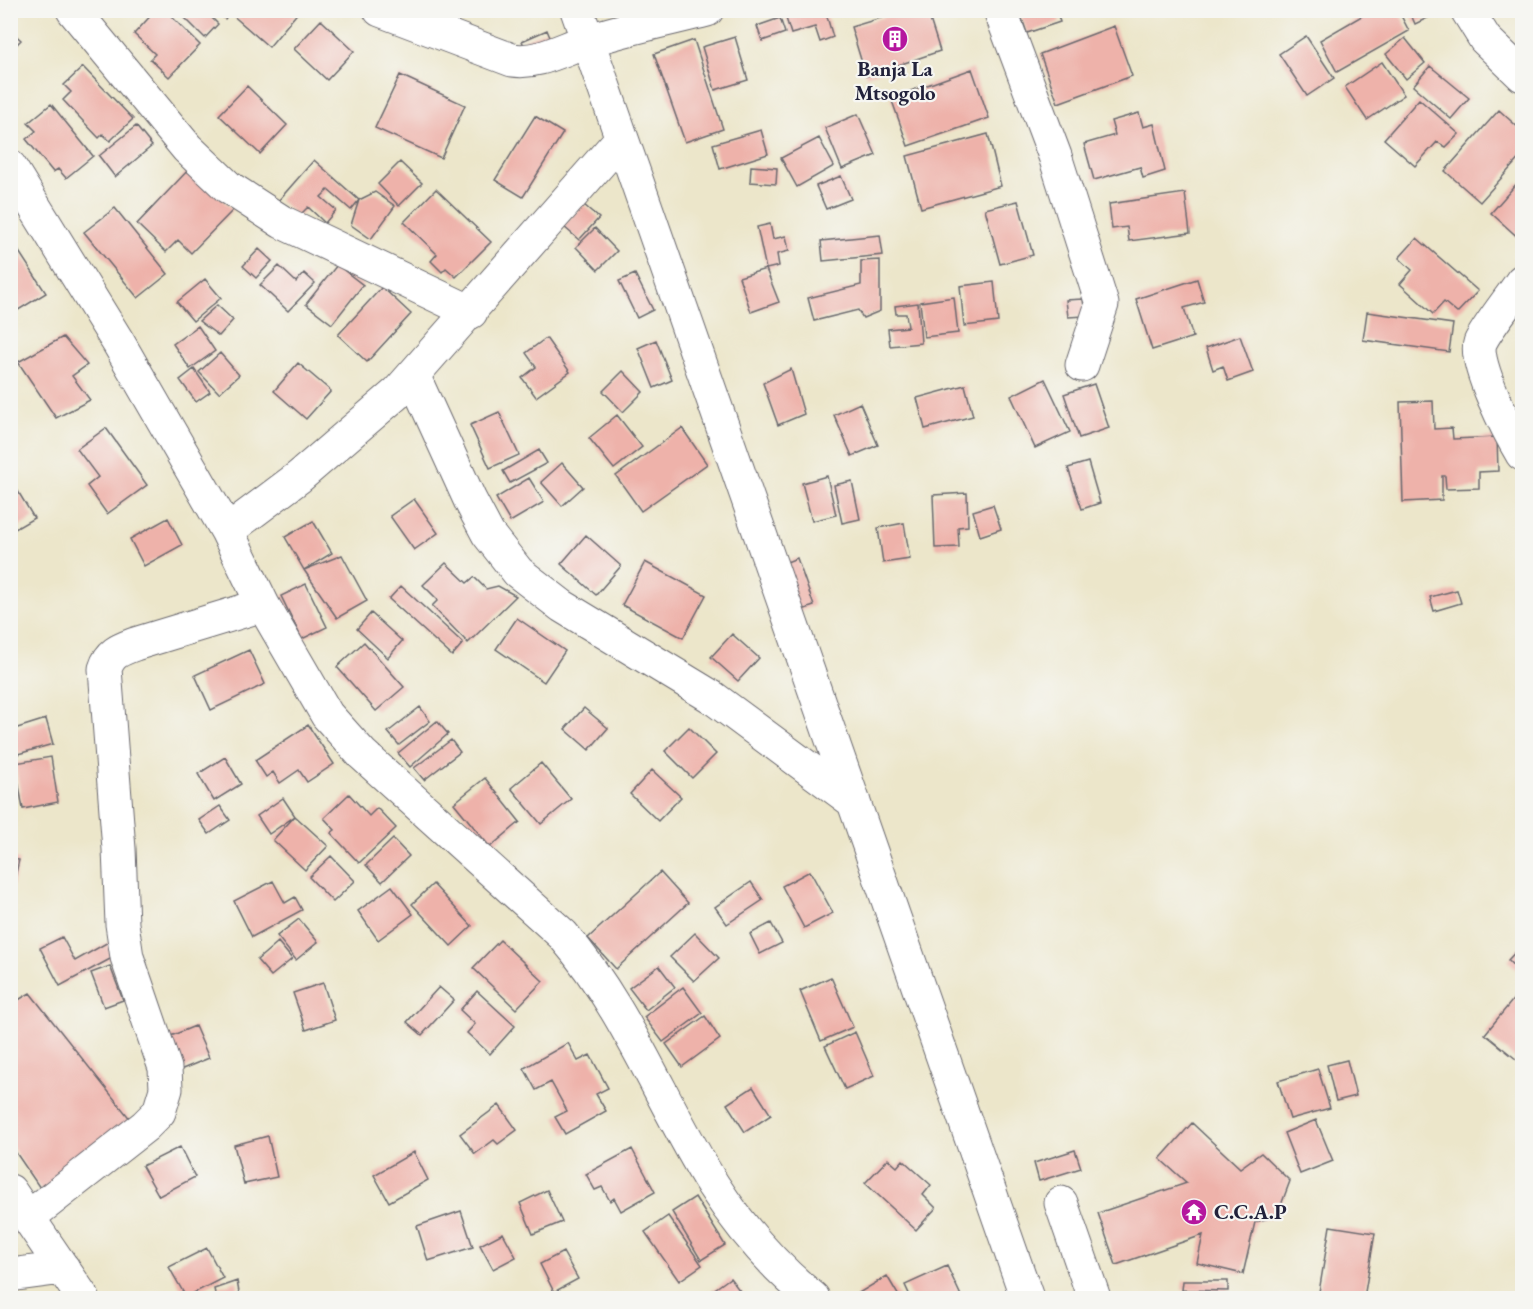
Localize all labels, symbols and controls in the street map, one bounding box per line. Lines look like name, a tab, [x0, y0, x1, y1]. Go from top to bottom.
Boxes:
building icon: Banja La Mtsogolo	[880, 24, 910, 54]
place label: Banja La Mtsogolo	[854, 55, 936, 106]
temple icon: C.C.A.P	[1179, 1197, 1209, 1227]
place label: C.C.A.P	[1214, 1198, 1287, 1225]

